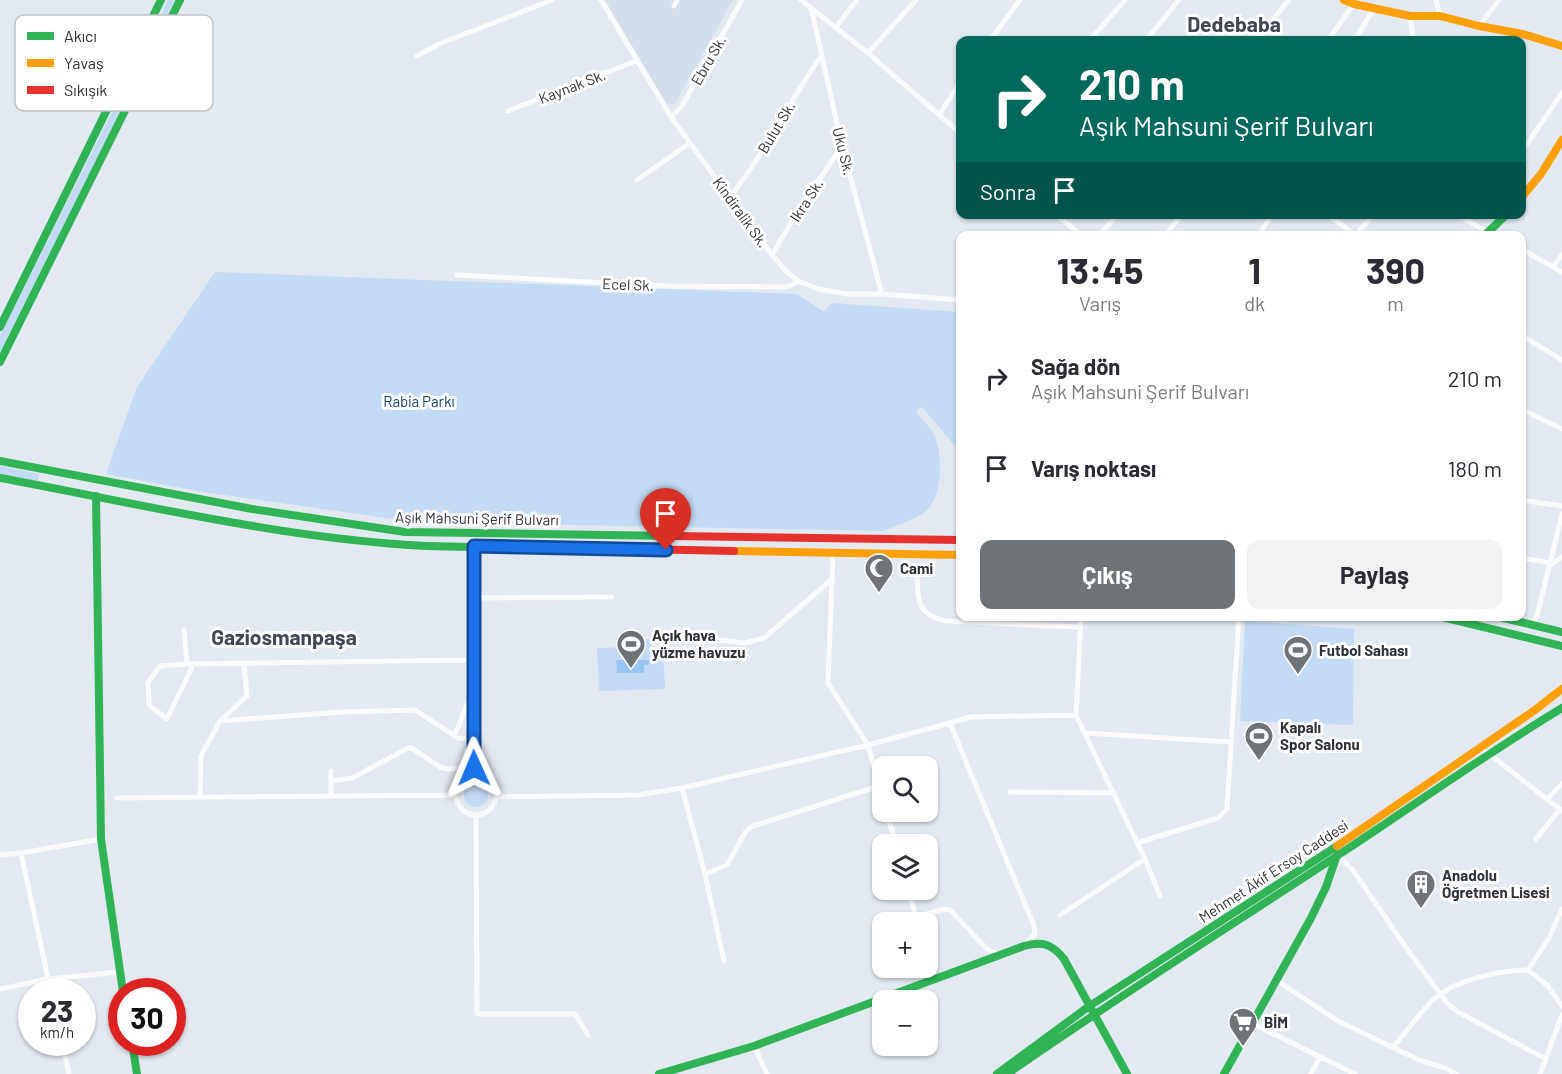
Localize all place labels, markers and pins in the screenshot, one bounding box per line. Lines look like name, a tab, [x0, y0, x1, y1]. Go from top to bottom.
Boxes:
pin	[640, 488, 691, 550]
mosque icon: Cami	[863, 552, 895, 594]
place label: Cami	[900, 559, 933, 577]
place label: Açık hava yüzme havuzu	[652, 626, 745, 661]
sports icon: Açık hava yüzme havuzu	[615, 628, 647, 670]
sports icon: Futbol Sahası	[1282, 634, 1314, 676]
place label: Futbol Sahası	[1319, 641, 1408, 659]
place label: Kapalı Spor Salonu	[1280, 718, 1360, 753]
sports icon: Kapalı Spor Salonu	[1243, 720, 1275, 762]
place label: Anadolu Öğretmen Lisesi	[1442, 866, 1549, 901]
building icon: Anadolu Öğretmen Lisesi	[1405, 868, 1437, 910]
supermarket icon: BİM	[1227, 1006, 1259, 1048]
place label: BİM	[1264, 1013, 1288, 1031]

